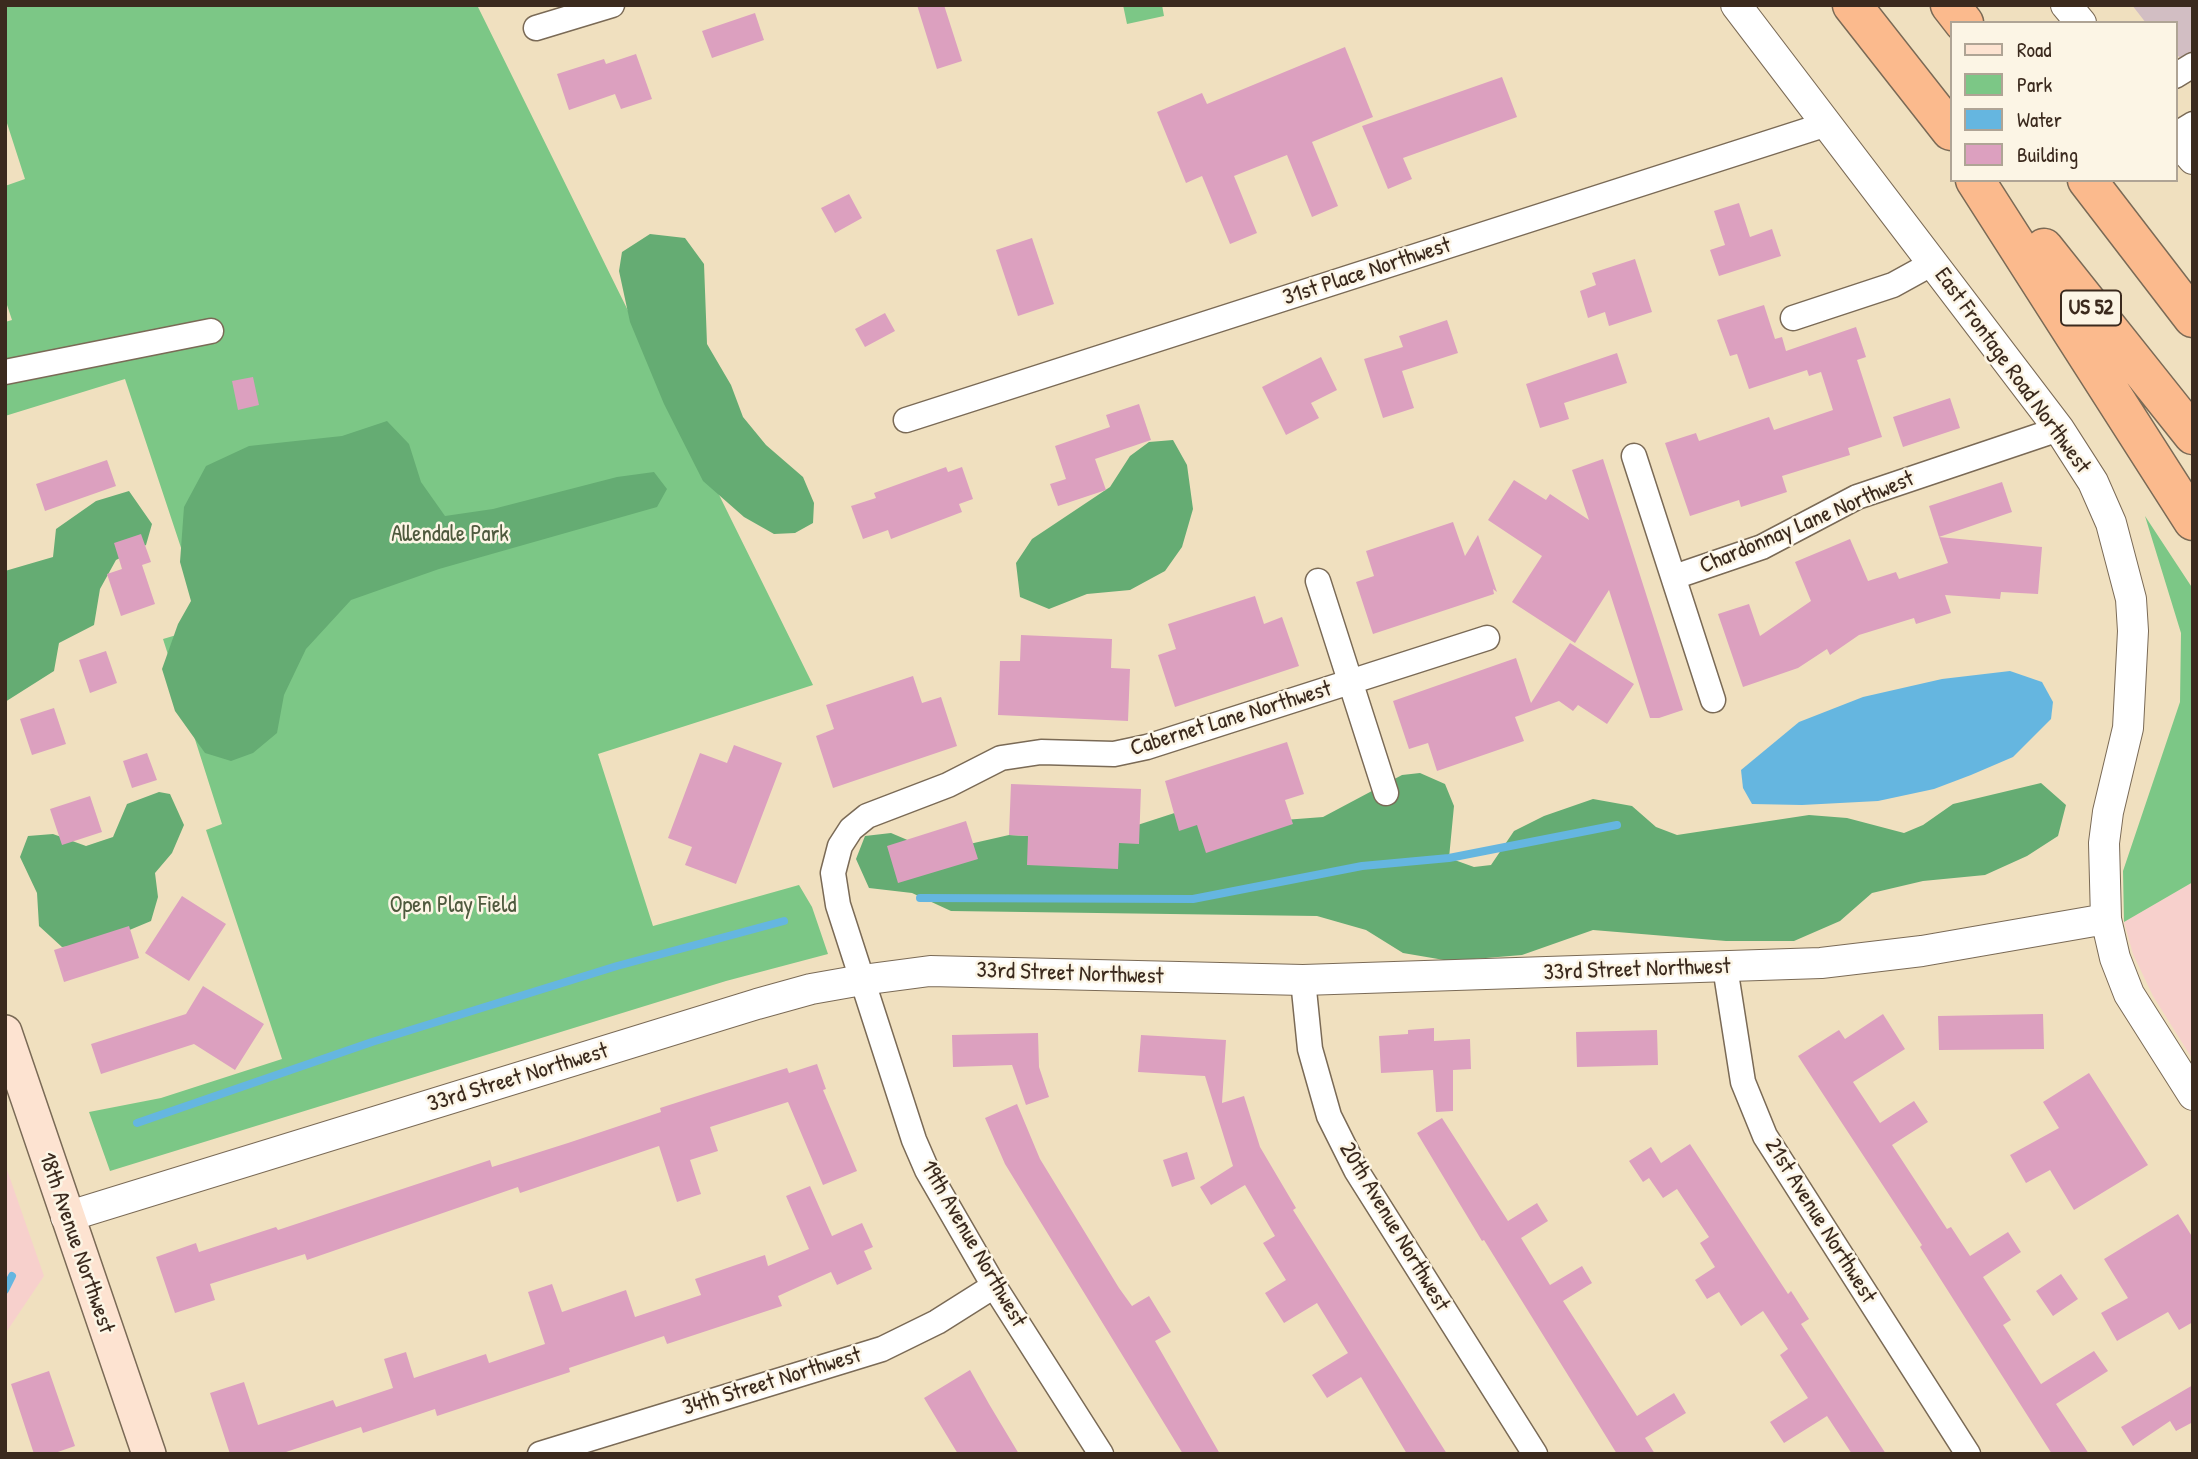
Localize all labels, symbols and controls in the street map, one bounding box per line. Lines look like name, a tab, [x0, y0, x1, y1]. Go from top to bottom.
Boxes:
legend	[1950, 21, 2177, 182]
text: Road	[2017, 35, 2051, 64]
text: Park	[2017, 70, 2052, 99]
text: Water	[2017, 105, 2062, 134]
text: Building	[2017, 140, 2078, 169]
street label: 31st Place Northwest	[1280, 232, 1454, 312]
street label: East Frontage Road Northwest	[1928, 263, 2096, 479]
road number: US 52	[2061, 290, 2121, 326]
street label: Chardonnay Lane Northwest	[1696, 465, 1918, 581]
park label: Allendale Park	[391, 521, 509, 549]
street label: Cabernet Lane Northwest	[1127, 675, 1335, 763]
park label: Open Play Field	[390, 892, 516, 920]
street label: 33rd Street Northwest	[1543, 953, 1731, 987]
street label: 33rd Street Northwest	[976, 957, 1164, 991]
street label: 33rd Street Northwest	[425, 1037, 611, 1119]
street label: 21st Avenue Northwest	[1758, 1133, 1882, 1309]
street label: 20th Avenue Northwest	[1333, 1138, 1455, 1316]
street label: 18th Avenue Northwest	[32, 1149, 120, 1337]
street label: 19th Avenue Northwest	[914, 1156, 1032, 1332]
street label: 34th Street Northwest	[679, 1342, 865, 1422]

